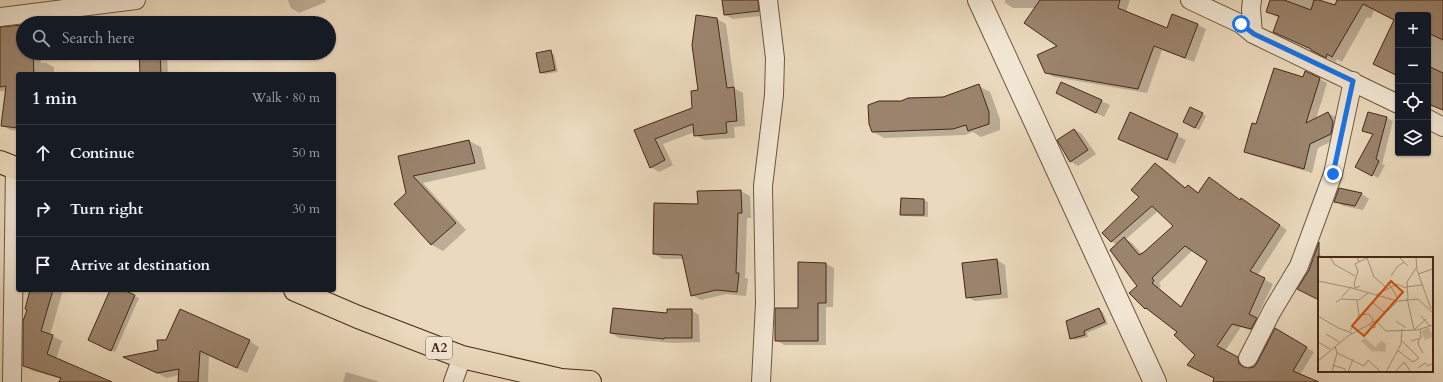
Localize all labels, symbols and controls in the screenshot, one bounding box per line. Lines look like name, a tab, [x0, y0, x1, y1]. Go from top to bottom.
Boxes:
map controls	[1395, 12, 1431, 156]
button: +	[1395, 12, 1431, 48]
route start	[1232, 15, 1250, 33]
search box	[16, 16, 336, 60]
icon: search	[30, 27, 52, 49]
text: Search here	[62, 28, 135, 48]
button: −	[1395, 48, 1431, 84]
button: locate	[1395, 84, 1431, 120]
text: 1 min	[32, 87, 77, 110]
text: Walk · 80 m	[252, 89, 320, 107]
button: layers	[1395, 120, 1431, 156]
icon: ahead	[32, 142, 54, 164]
text: Continue	[70, 143, 135, 163]
text: 50 m	[292, 144, 320, 162]
route end	[1324, 165, 1342, 183]
icon: right	[32, 198, 54, 220]
text: Turn right	[70, 199, 143, 219]
text: 30 m	[292, 200, 320, 218]
icon: arrive	[32, 254, 54, 276]
text: Arrive at destination	[70, 255, 210, 275]
inset map	[1318, 257, 1433, 372]
road number: A2	[426, 337, 452, 359]

